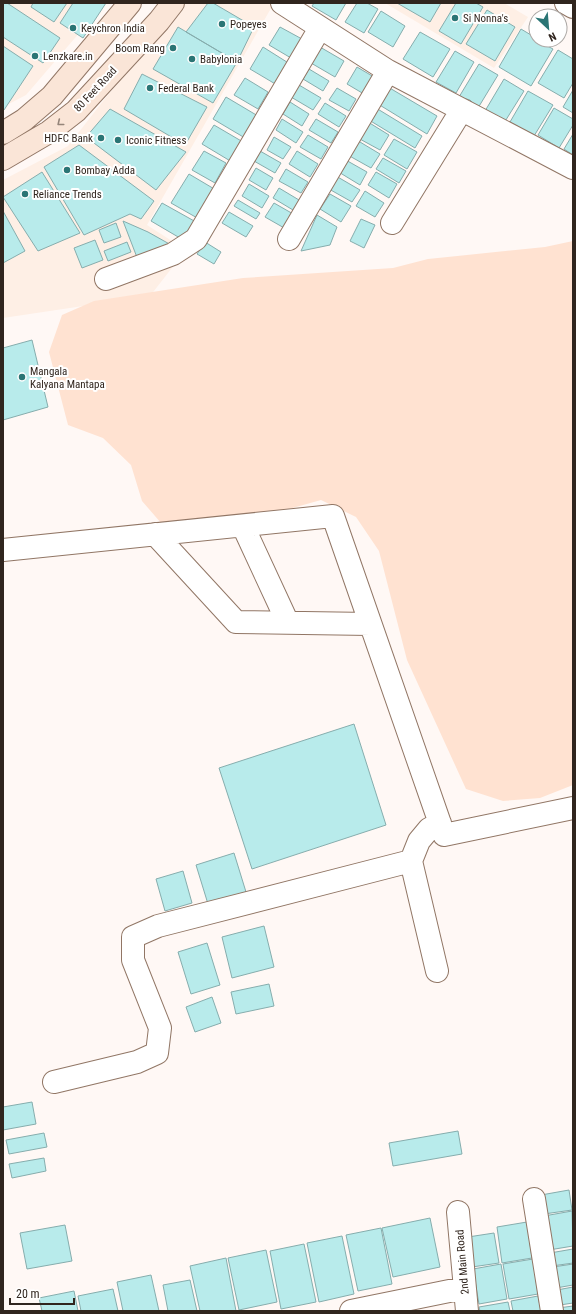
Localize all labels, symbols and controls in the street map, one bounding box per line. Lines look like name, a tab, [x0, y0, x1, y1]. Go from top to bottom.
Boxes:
north arrow	[528, 8, 568, 48]
place label: Si Nonna's	[463, 12, 508, 25]
marker: Si Nonna's	[450, 13, 460, 23]
place label: Popeyes	[230, 18, 267, 31]
marker: Popeyes	[217, 19, 227, 29]
place label: Keychron India	[81, 22, 145, 35]
marker: Keychron India	[68, 23, 78, 33]
text: N	[546, 29, 558, 44]
place label: Boom Rang	[115, 42, 165, 55]
marker: Boom Rang	[168, 43, 178, 53]
place label: Lenzkare.in	[43, 50, 93, 63]
marker: Lenzkare.in	[30, 51, 40, 61]
place label: Babylonia	[200, 53, 242, 66]
marker: Babylonia	[187, 54, 197, 64]
street label: 80 Feet Road	[71, 64, 119, 115]
place label: Federal Bank	[158, 82, 214, 95]
marker: Federal Bank	[145, 83, 155, 93]
one-way arrow	[58, 119, 65, 126]
place label: HDFC Bank	[44, 132, 93, 145]
marker: HDFC Bank	[96, 133, 106, 143]
place label: Iconic Fitness	[126, 134, 186, 147]
marker: Iconic Fitness	[113, 135, 123, 145]
place label: Bombay Adda	[75, 164, 135, 177]
marker: Bombay Adda	[62, 165, 72, 175]
place label: Reliance Trends	[33, 188, 102, 201]
marker: Reliance Trends	[20, 189, 30, 199]
place label: Mangala Kalyana Mantapa	[30, 365, 105, 391]
marker: Mangala Kalyana Mantapa	[17, 372, 27, 382]
street label: 2nd Main Road	[453, 1229, 472, 1295]
scale bar	[10, 1280, 74, 1306]
text: 20 m	[16, 1287, 40, 1301]

